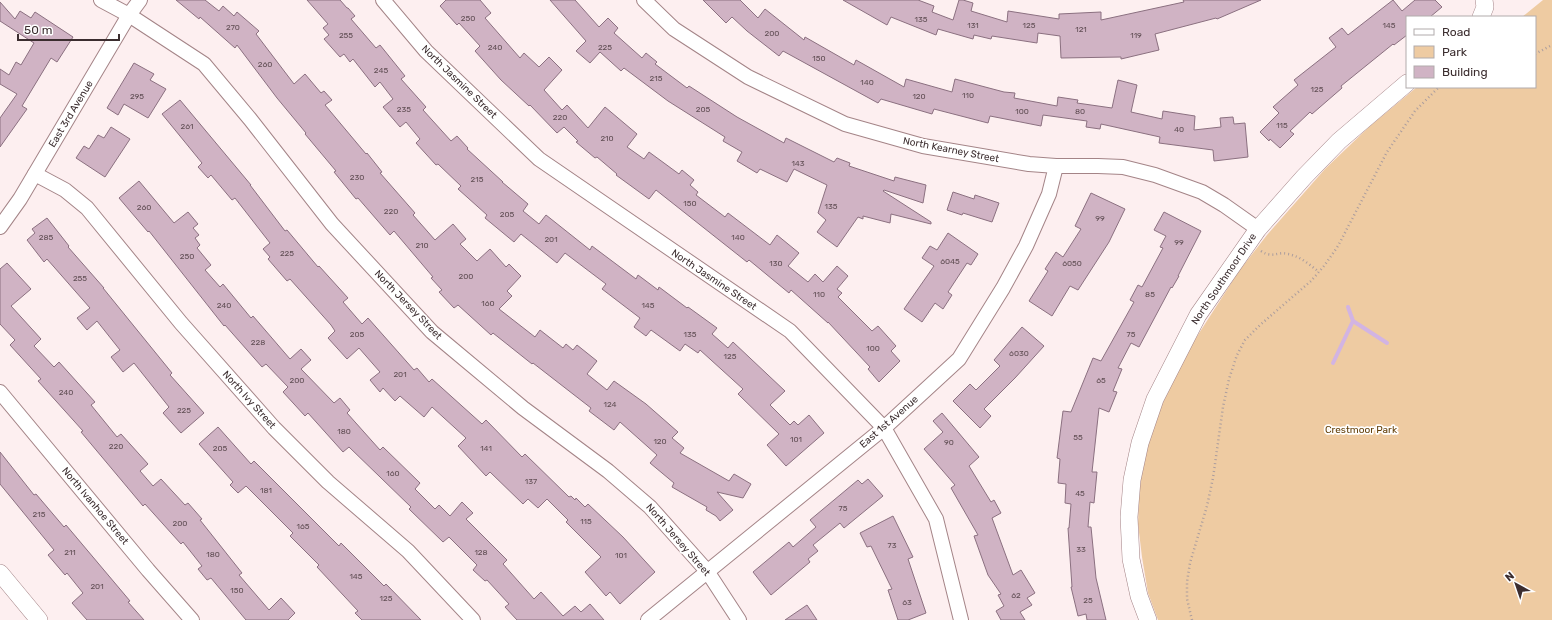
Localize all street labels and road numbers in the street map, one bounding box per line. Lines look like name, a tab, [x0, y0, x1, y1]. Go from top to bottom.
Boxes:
street label: North Jasmine Street	[419, 43, 499, 121]
street label: East 3rd Avenue	[46, 78, 96, 150]
street label: North Kearney Street	[902, 135, 1000, 165]
street label: North Southmoor Drive	[1189, 231, 1259, 327]
street label: North Jasmine Street	[669, 247, 759, 313]
street label: North Jersey Street	[372, 268, 444, 342]
street label: North Ivy Street	[220, 369, 278, 432]
street label: East 1st Avenue	[857, 393, 921, 451]
street label: North Ivanhoe Street	[59, 465, 131, 547]
street label: North Jersey Street	[643, 501, 713, 579]

